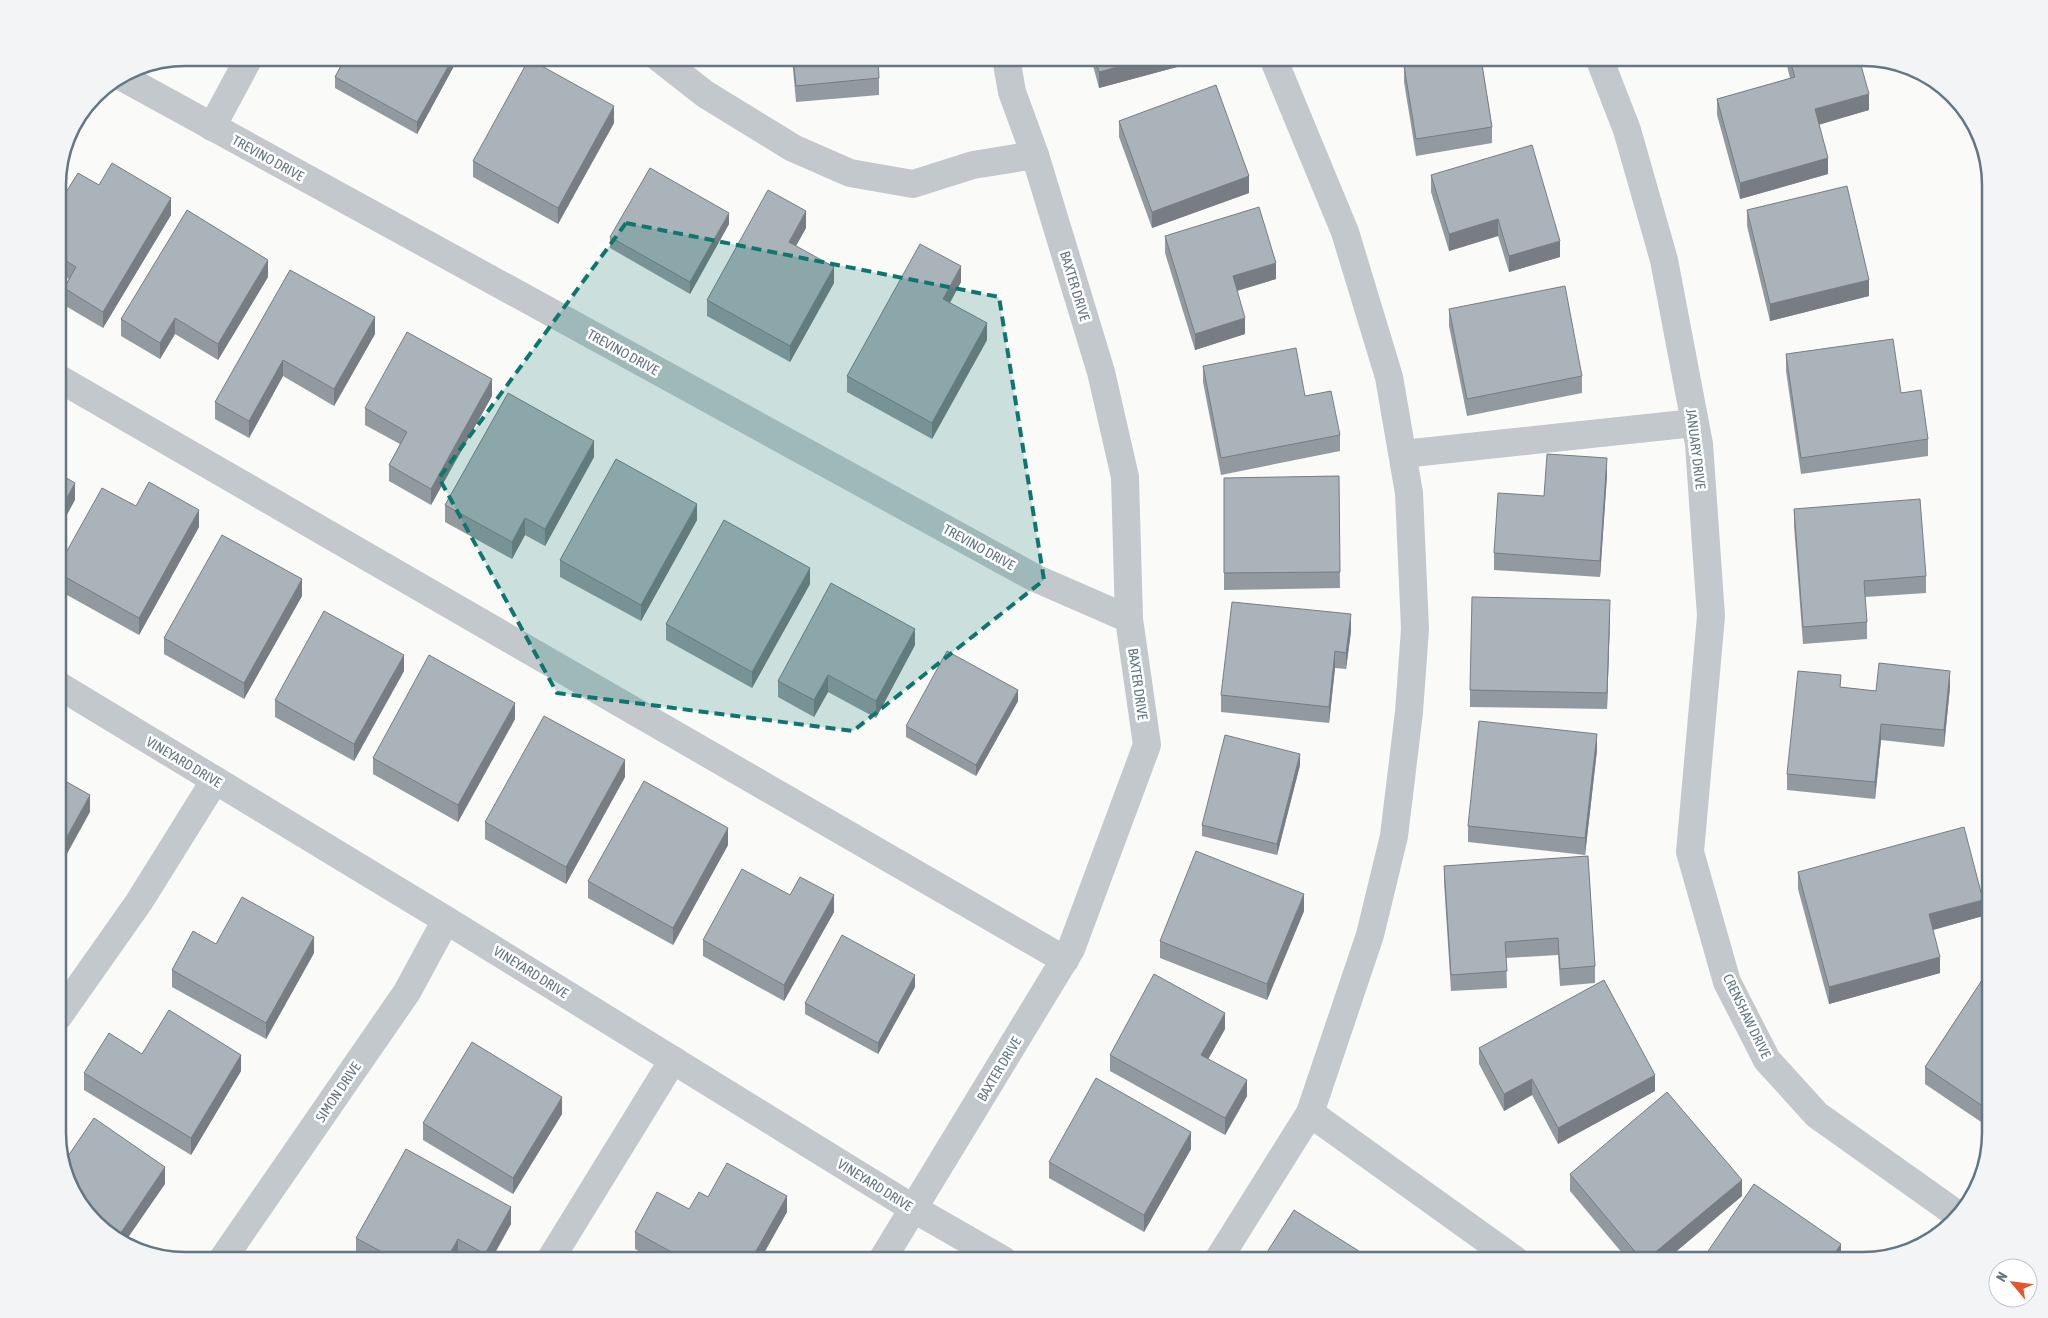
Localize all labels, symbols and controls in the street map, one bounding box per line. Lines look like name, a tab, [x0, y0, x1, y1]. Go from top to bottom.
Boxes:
street label: TREVINO DRIVE	[230, 132, 307, 184]
street label: BAXTER DRIVE	[1057, 249, 1093, 323]
street label: TREVINO DRIVE	[585, 326, 662, 378]
street label: JANUARY DRIVE	[1683, 408, 1709, 490]
street label: TREVINO DRIVE	[941, 521, 1018, 573]
street label: BAXTER DRIVE	[1125, 647, 1151, 721]
street label: VINEYARD DRIVE	[143, 733, 225, 791]
street label: VINEYARD DRIVE	[491, 943, 571, 1001]
street label: CRENSHAW DRIVE	[1720, 971, 1774, 1061]
street label: BAXTER DRIVE	[974, 1034, 1024, 1104]
street label: SIMON DRIVE	[312, 1059, 364, 1125]
street label: VINEYARD DRIVE	[835, 1156, 915, 1214]
north arrow	[1988, 1258, 2038, 1308]
text: N	[1993, 1269, 2011, 1284]

